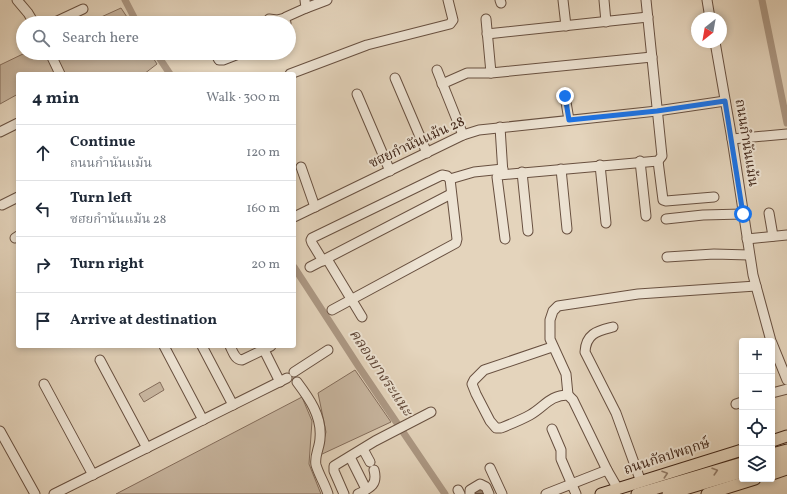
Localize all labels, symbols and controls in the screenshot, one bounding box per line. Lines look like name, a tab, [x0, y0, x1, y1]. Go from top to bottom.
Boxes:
north arrow	[691, 12, 727, 48]
search box	[16, 16, 296, 60]
icon: search	[30, 27, 52, 49]
text: Search here	[62, 28, 139, 49]
text: 4 min	[32, 87, 79, 110]
route end	[556, 87, 574, 105]
text: Walk · 300 m	[206, 89, 280, 107]
street label: ถนนกำนันแม้น	[730, 98, 762, 188]
street label: ซฮยกำนันแม้น 28	[366, 112, 468, 174]
text: Continue	[70, 132, 135, 153]
icon: ahead	[32, 142, 54, 164]
text: 120 m	[246, 144, 280, 162]
text: ถนนกำนันแม้น	[70, 155, 152, 173]
text: Turn left	[70, 188, 132, 209]
icon: left	[32, 198, 54, 220]
text: 160 m	[246, 200, 280, 218]
route start	[734, 205, 752, 223]
text: ซฮยกำนันแม้น 28	[70, 211, 166, 229]
icon: right	[32, 254, 54, 276]
text: Turn right	[70, 254, 144, 275]
text: 20 m	[251, 256, 280, 274]
icon: arrive	[32, 310, 54, 332]
text: Arrive at destination	[70, 310, 217, 331]
water label: คลองบางระแนะ	[343, 325, 418, 422]
map controls	[739, 338, 775, 482]
button: +	[739, 338, 775, 374]
button: −	[739, 374, 775, 410]
button: locate	[739, 410, 775, 446]
street label: ถนนกัลปพฤกษ์	[621, 433, 713, 480]
button: layers	[739, 446, 775, 482]
one-way arrow	[711, 467, 718, 476]
one-way arrow	[662, 470, 669, 479]

